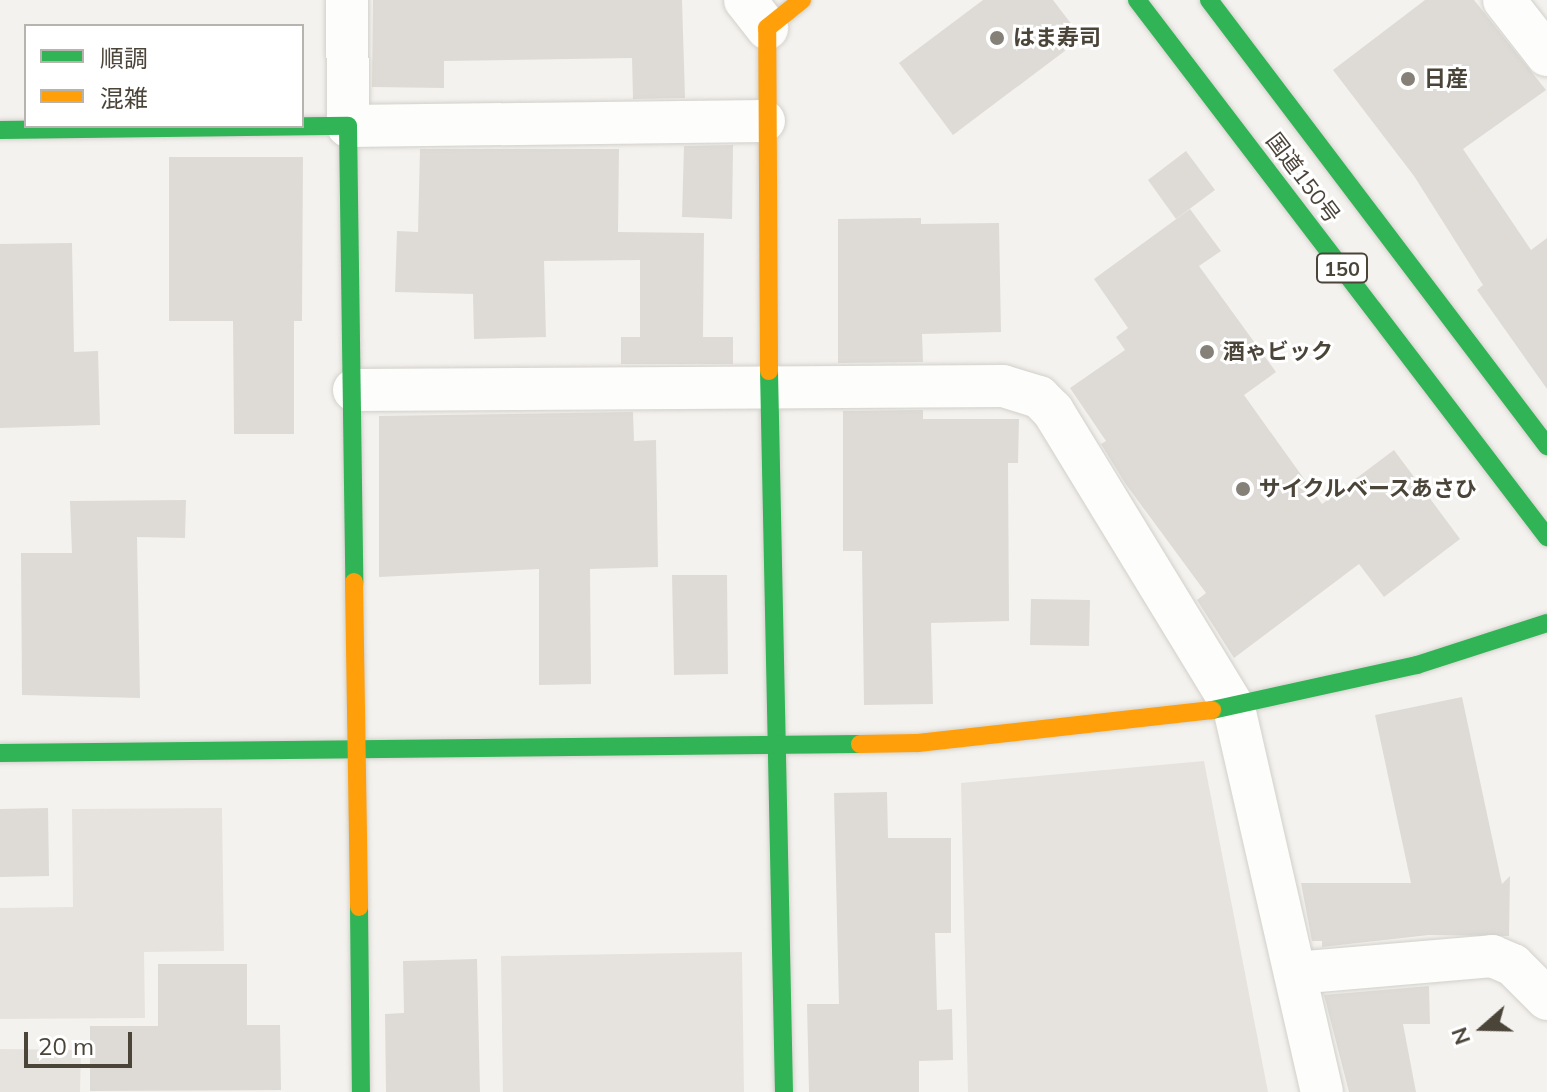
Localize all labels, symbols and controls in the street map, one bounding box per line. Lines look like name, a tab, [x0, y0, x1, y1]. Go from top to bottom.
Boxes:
legend	[24, 24, 304, 128]
place label: はま寿司	[1013, 25, 1101, 51]
marker: はま寿司	[988, 29, 1006, 47]
text: 順調	[100, 43, 148, 73]
place label: 日産	[1424, 66, 1468, 92]
marker: 日産	[1399, 70, 1417, 88]
text: 混雑	[100, 83, 148, 113]
street label: 国道150号	[1261, 128, 1345, 228]
road number: 150	[1316, 252, 1368, 284]
place label: 酒ゃビック	[1223, 339, 1333, 365]
marker: 酒ゃビック	[1198, 343, 1216, 361]
place label: サイクルベースあさひ	[1259, 476, 1479, 502]
marker: サイクルベースあさひ	[1234, 480, 1252, 498]
north arrow	[1443, 988, 1523, 1068]
scale bar	[28, 1016, 136, 1066]
text: N	[1444, 1024, 1476, 1049]
text: 20 m	[38, 1031, 94, 1061]

